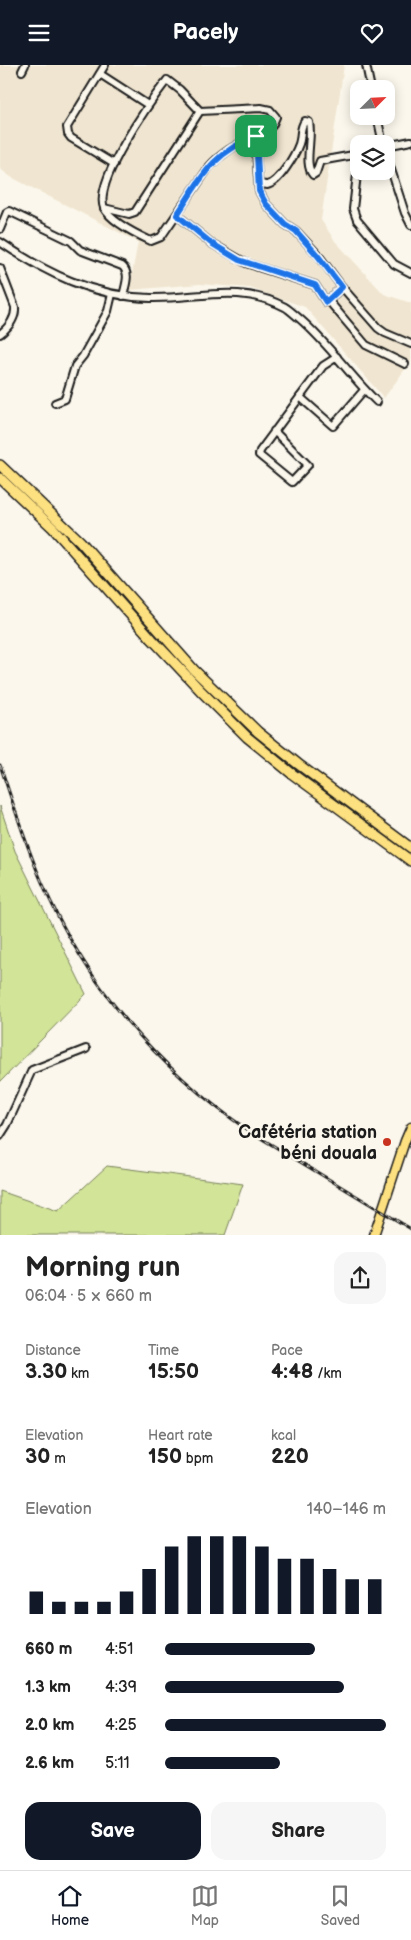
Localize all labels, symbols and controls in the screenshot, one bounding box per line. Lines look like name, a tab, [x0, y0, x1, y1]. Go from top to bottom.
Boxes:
icon: menu	[25, 19, 53, 47]
text: Pacely	[173, 19, 238, 46]
icon: heart	[358, 19, 386, 47]
north arrow	[350, 80, 395, 125]
map controls	[350, 80, 395, 180]
pin	[235, 115, 277, 157]
icon: arrive	[242, 122, 270, 150]
button: layers	[350, 135, 395, 180]
place label: Cafétéria station béni douala	[238, 1122, 377, 1164]
marker: Cafétéria station béni douala	[381, 1136, 393, 1148]
text: Morning run	[25, 1251, 180, 1284]
button: share	[334, 1252, 386, 1304]
text: 06:04 · 5 × 660 m	[25, 1287, 152, 1306]
text: Distance	[25, 1342, 81, 1359]
text: Time	[148, 1342, 179, 1359]
text: Pace	[271, 1342, 303, 1359]
text: 3.30	[25, 1359, 67, 1384]
text: 15:50	[148, 1359, 199, 1384]
text: 4:48	[271, 1359, 313, 1384]
text: km	[67, 1365, 89, 1382]
text: /km	[313, 1365, 342, 1382]
text: Elevation	[25, 1427, 83, 1444]
text: Heart rate	[148, 1427, 213, 1444]
text: kcal	[271, 1427, 296, 1444]
text: 30	[25, 1444, 50, 1469]
text: 150	[148, 1444, 182, 1469]
text: 220	[271, 1444, 309, 1469]
text: m	[50, 1450, 66, 1467]
text: bpm	[182, 1450, 213, 1467]
text: Elevation	[25, 1500, 92, 1519]
text: 140–146 m	[307, 1500, 386, 1519]
text: 660 m	[25, 1640, 72, 1659]
text: 4:51	[105, 1640, 133, 1659]
text: 1.3 km	[25, 1678, 71, 1697]
text: 4:39	[105, 1678, 137, 1697]
text: 2.0 km	[25, 1716, 74, 1735]
text: 4:25	[105, 1716, 137, 1735]
text: 2.6 km	[25, 1754, 74, 1773]
text: 5:11	[105, 1754, 130, 1773]
button: Save	[25, 1802, 201, 1860]
button: Share	[211, 1802, 386, 1860]
tab: Home	[51, 1882, 89, 1929]
tab: Map	[191, 1882, 219, 1929]
tab: Saved	[321, 1882, 360, 1929]

